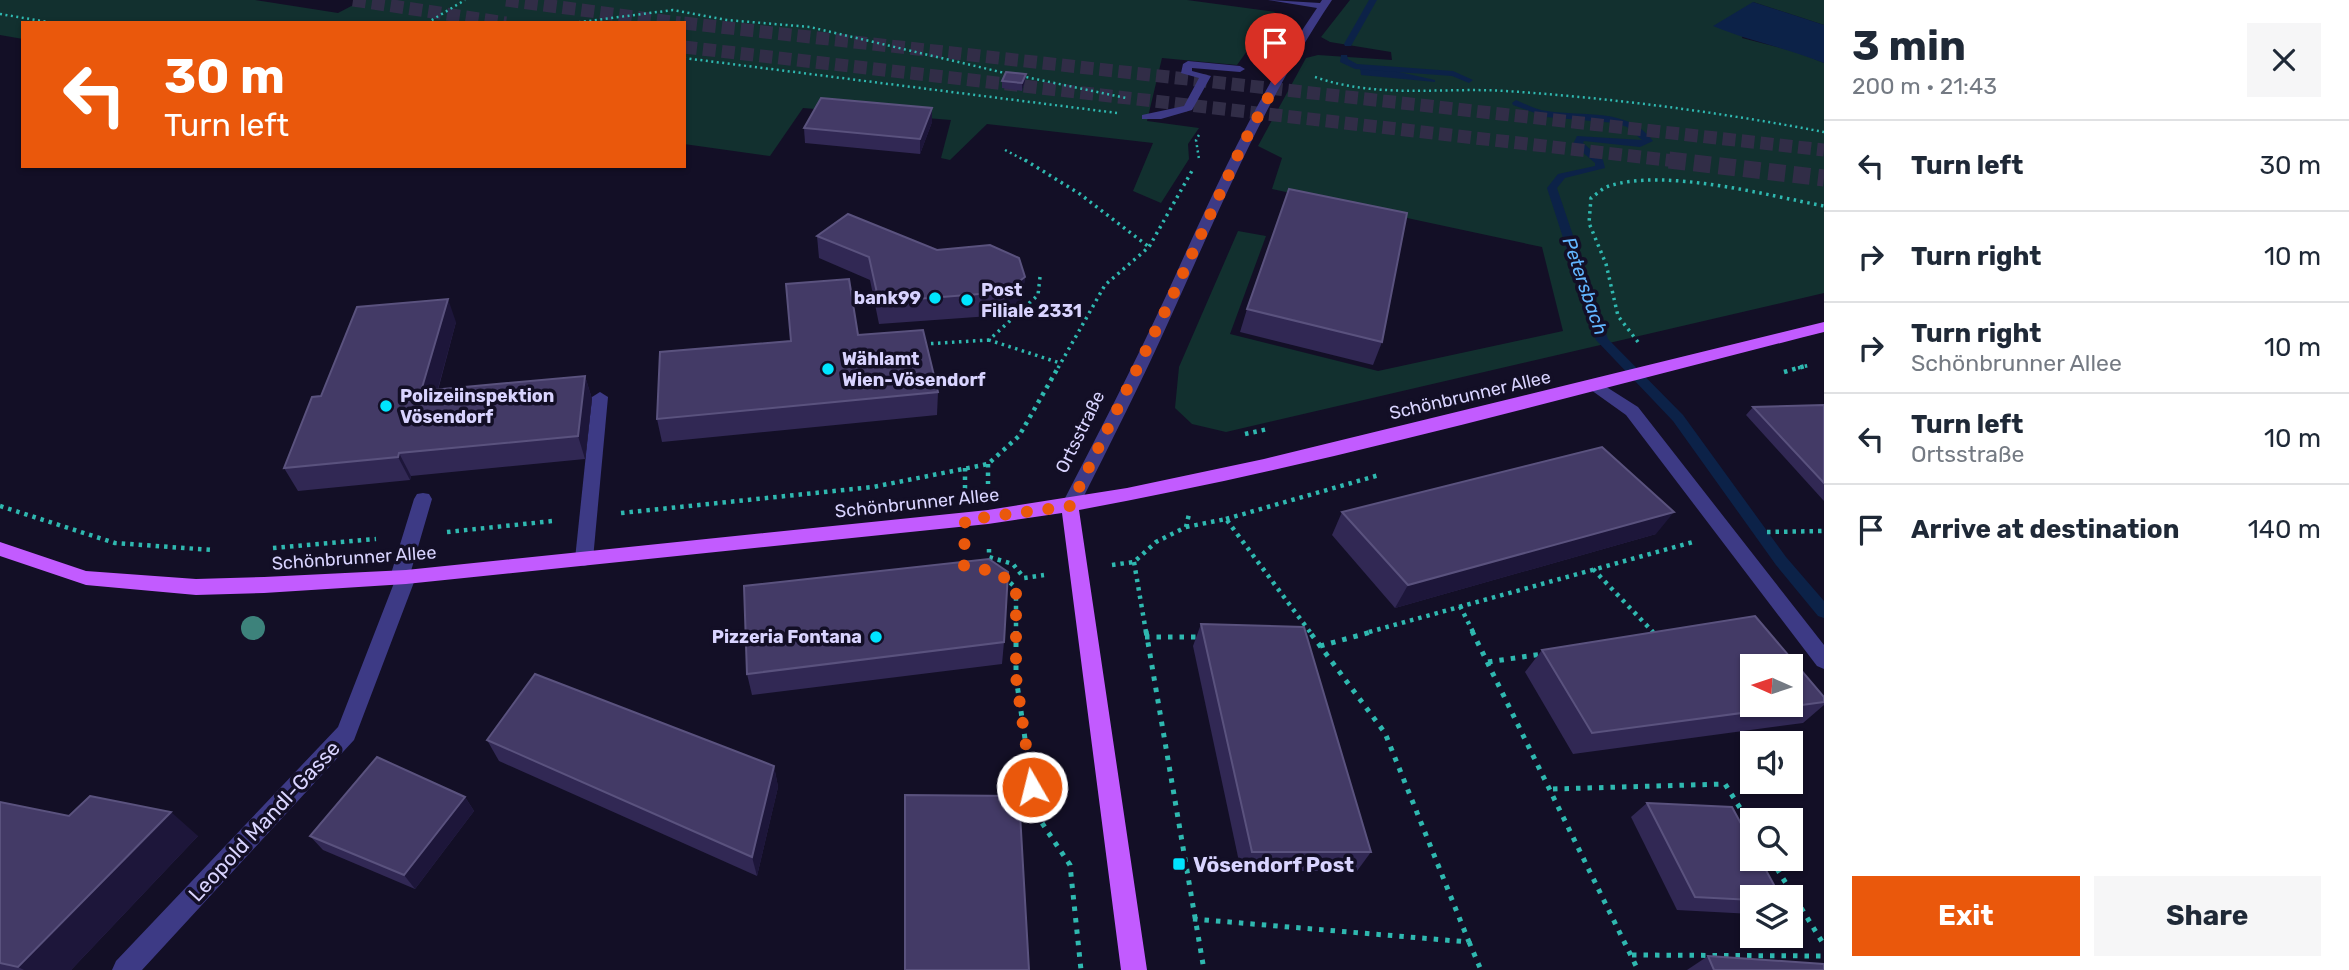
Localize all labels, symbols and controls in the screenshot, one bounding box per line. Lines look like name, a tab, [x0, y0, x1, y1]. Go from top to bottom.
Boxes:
pin	[1245, 13, 1305, 85]
text: 3 min	[1852, 21, 1966, 71]
button: close	[2247, 23, 2321, 97]
icon: arrive	[1256, 24, 1294, 62]
text: 30 m	[164, 47, 285, 105]
icon: left	[49, 49, 140, 140]
text: 200 m · 21:43	[1852, 72, 1997, 100]
text: Turn left	[164, 106, 289, 144]
icon: left	[1852, 147, 1890, 185]
text: Turn left	[1911, 150, 2023, 181]
text: 30 m	[2259, 150, 2321, 181]
water label: Petersbach	[1558, 234, 1612, 338]
icon: right	[1852, 238, 1890, 276]
text: Turn right	[1911, 241, 2041, 272]
text: 10 m	[2264, 241, 2321, 272]
place label: Post Filiale 2331	[981, 279, 1082, 322]
place label: bank99	[854, 287, 921, 309]
marker: bank99	[927, 290, 943, 306]
marker: Post Filiale 2331	[959, 292, 975, 308]
text: Turn right	[1911, 318, 2041, 349]
icon: right	[1852, 329, 1890, 367]
text: 10 m	[2264, 332, 2321, 363]
place label: Wählamt Wien-Vösendorf	[842, 348, 986, 391]
text: Schönbrunner Allee	[1911, 349, 2122, 377]
marker: Wählamt Wien-Vösendorf	[820, 361, 836, 377]
street label: Schönbrunner Allee	[1387, 366, 1553, 424]
place label: Polizeiinspektion Vösendorf	[400, 385, 554, 428]
street label: Ortsstraße	[1051, 387, 1109, 477]
marker: Polizeiinspektion Vösendorf	[378, 398, 394, 414]
text: Turn left	[1911, 409, 2023, 440]
icon: left	[1852, 420, 1890, 458]
text: 10 m	[2264, 423, 2321, 454]
text: Ortsstraße	[1911, 440, 2024, 468]
street label: Schönbrunner Allee	[834, 483, 1000, 523]
icon: arrive	[1852, 511, 1890, 549]
text: Arrive at destination	[1911, 514, 2179, 545]
text: 140 m	[2248, 514, 2321, 545]
street label: Schönbrunner Allee	[271, 541, 437, 575]
place label: Pizzeria Fontana	[712, 626, 862, 648]
marker: Pizzeria Fontana	[868, 629, 884, 645]
north arrow	[1740, 654, 1802, 718]
map controls	[1740, 654, 1803, 948]
button: sound	[1740, 731, 1803, 794]
street label: Leopold Mandl-Gasse	[183, 735, 345, 907]
position arrow	[995, 750, 1069, 824]
button: search	[1740, 808, 1803, 871]
place label: Vösendorf Post	[1193, 852, 1354, 877]
marker: Vösendorf Post	[1171, 856, 1187, 872]
button: Exit	[1852, 876, 2080, 956]
button: Share	[2094, 876, 2321, 956]
button: layers	[1740, 885, 1803, 948]

